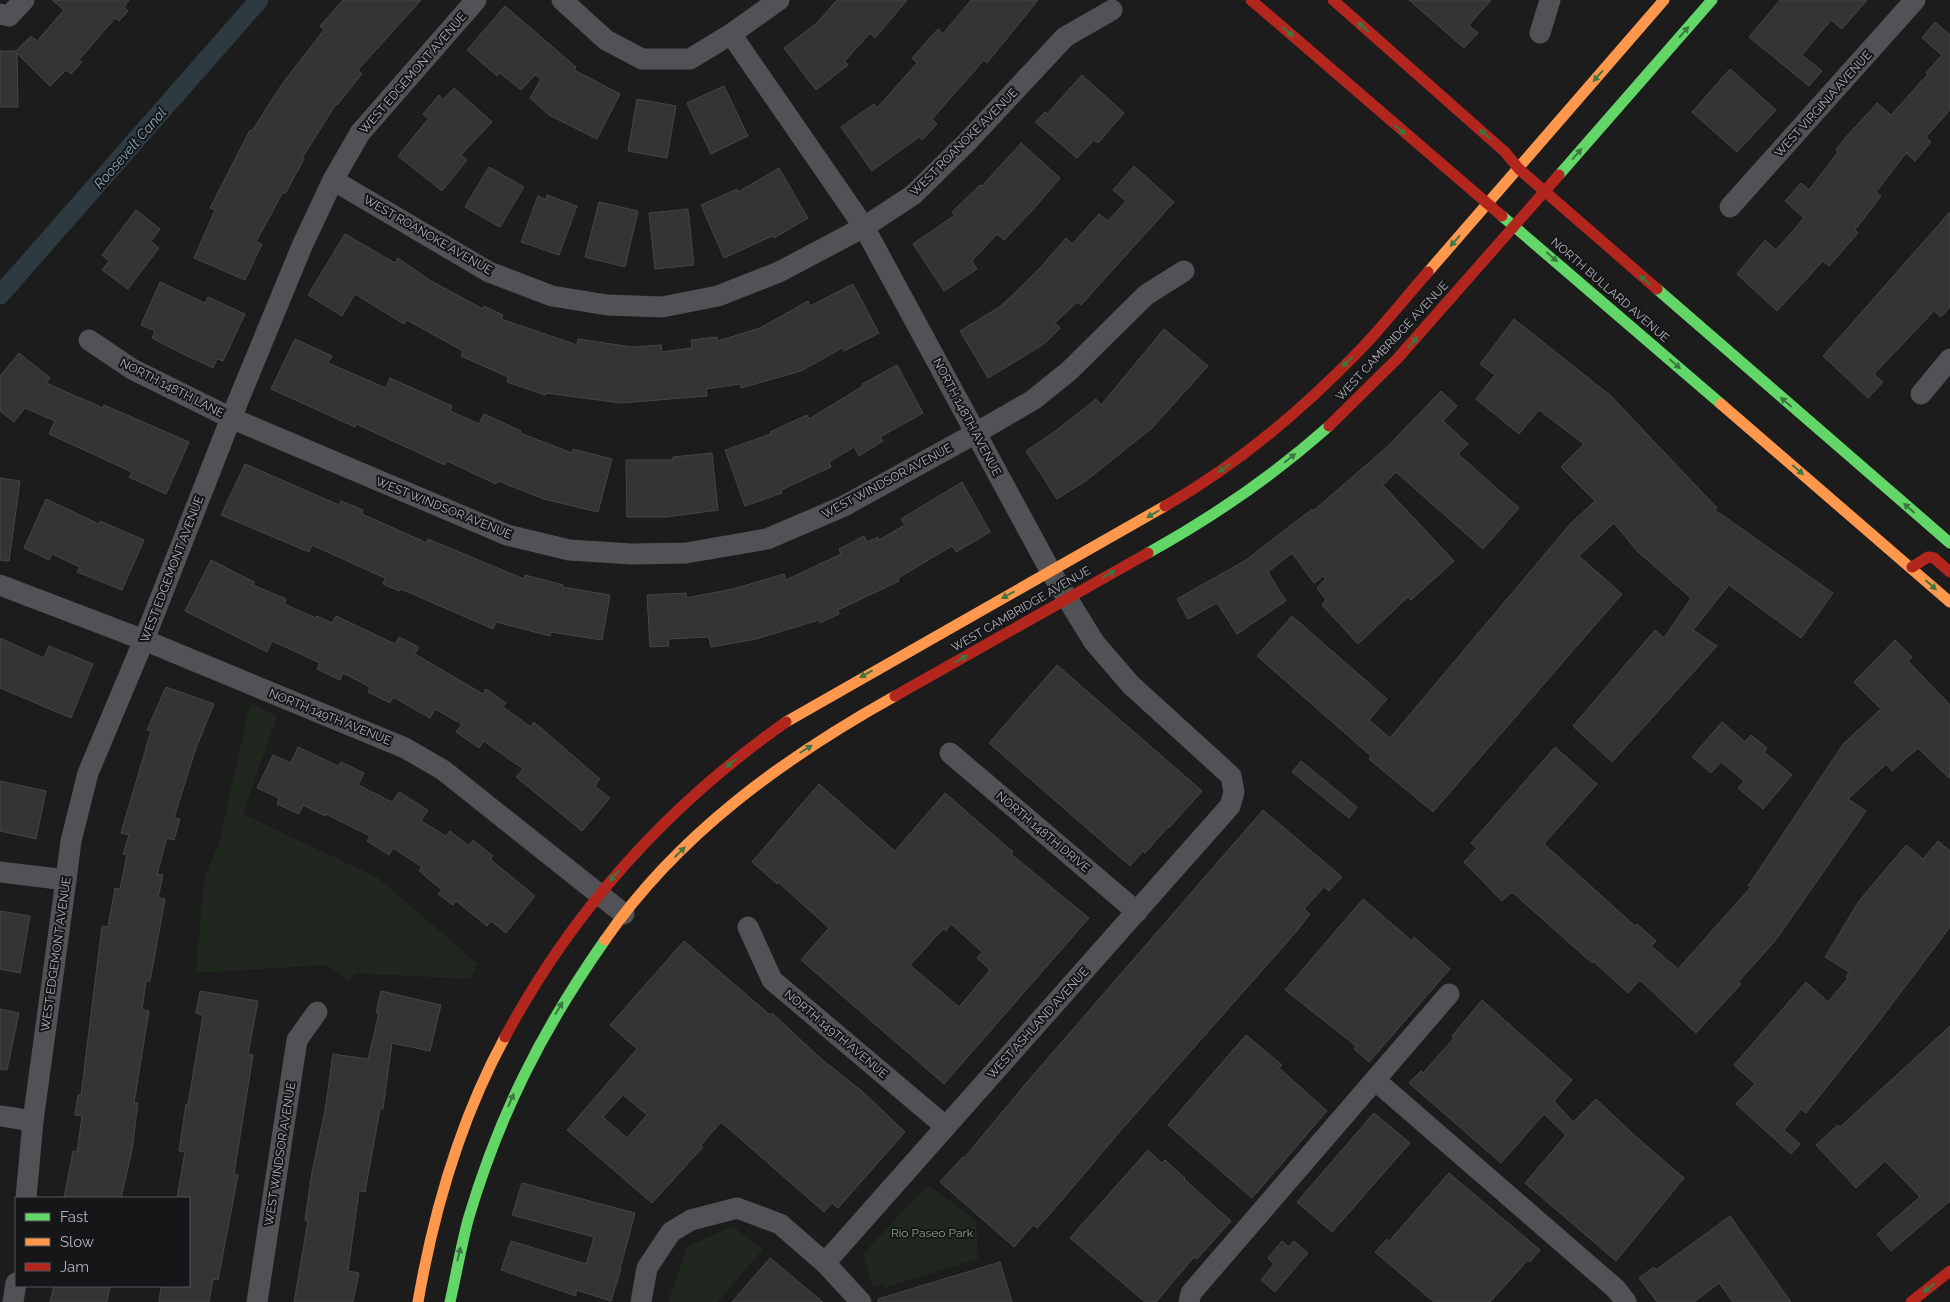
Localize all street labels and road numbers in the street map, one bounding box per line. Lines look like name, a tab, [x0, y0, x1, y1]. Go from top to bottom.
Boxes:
street label: WEST EDGEMONT AVENUE	[357, 10, 469, 136]
street label: WEST VIRGINIA AVENUE	[1771, 48, 1875, 160]
street label: WEST ROANOKE AVENUE	[907, 85, 1021, 199]
street label: WEST ROANOKE AVENUE	[361, 192, 495, 278]
street label: NORTH BULLARD AVENUE	[1548, 235, 1672, 345]
street label: WEST CAMBRIDGE AVENUE	[1333, 278, 1451, 404]
street label: NORTH 148TH LANE	[118, 356, 226, 420]
street label: NORTH 148TH AVENUE	[930, 356, 1004, 478]
street label: WEST WINDSOR AVENUE	[820, 441, 954, 521]
street label: WEST WINDSOR AVENUE	[374, 474, 514, 542]
street label: WEST EDGEMONT AVENUE	[138, 494, 206, 644]
street label: WEST CAMBRIDGE AVENUE	[949, 563, 1093, 655]
street label: NORTH 149TH AVENUE	[267, 686, 393, 748]
street label: NORTH 148TH DRIVE	[993, 789, 1093, 875]
street label: WEST EDGEMONT AVENUE	[38, 876, 74, 1032]
street label: WEST ASHLAND AVENUE	[984, 964, 1092, 1082]
street label: NORTH 149TH AVENUE	[782, 987, 890, 1081]
street label: WEST WINDSOR AVENUE	[262, 1081, 298, 1227]

